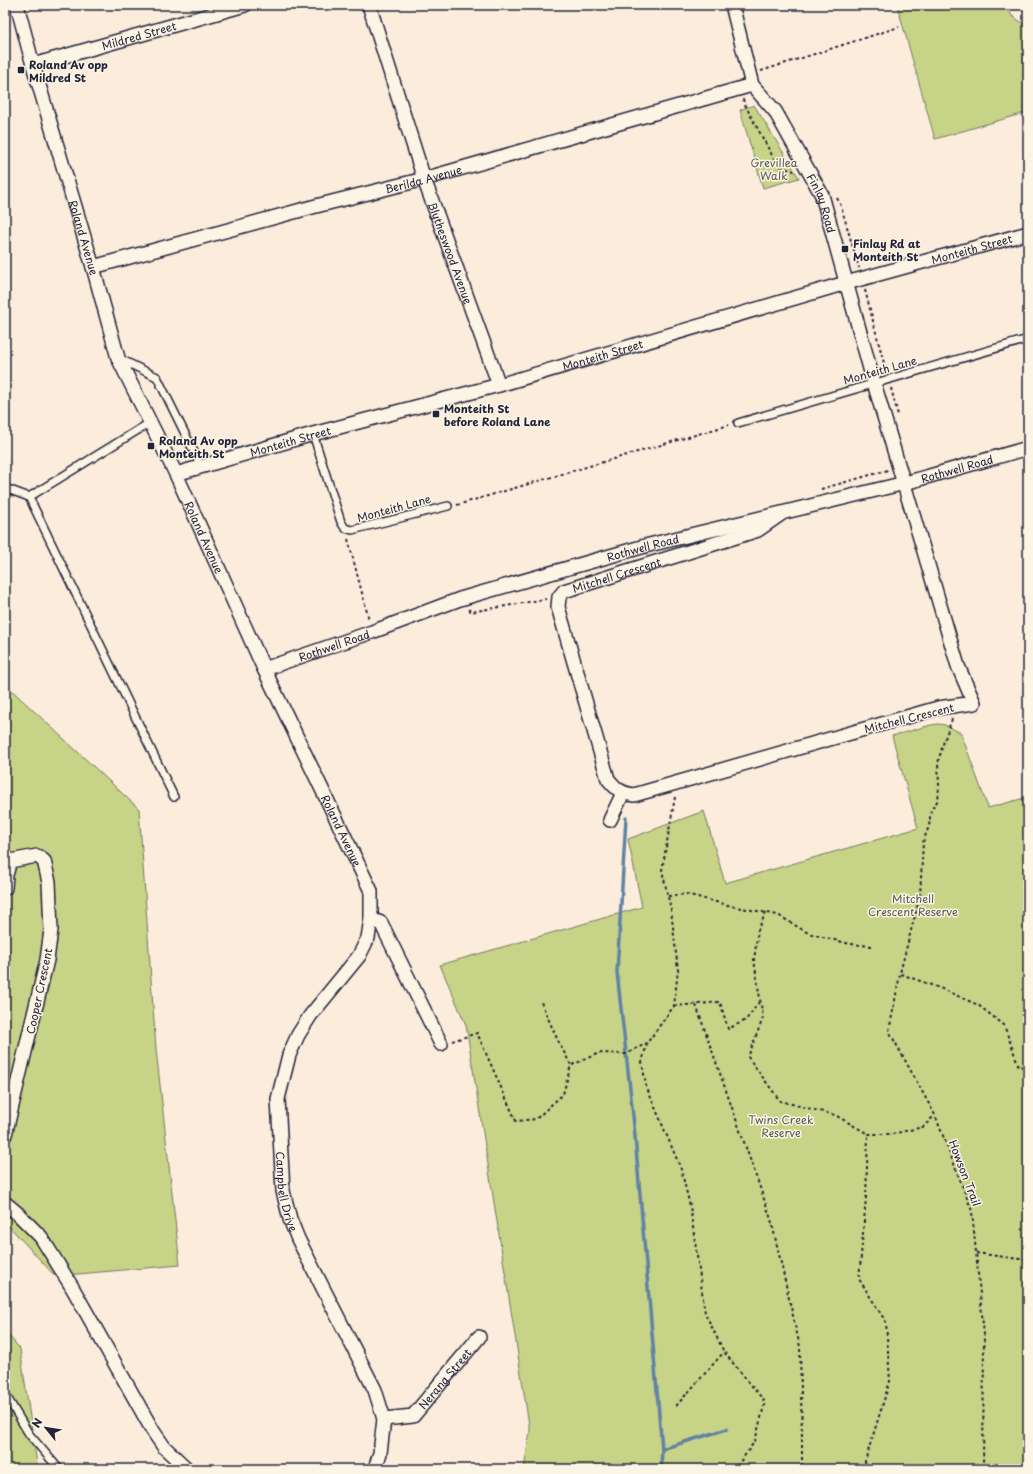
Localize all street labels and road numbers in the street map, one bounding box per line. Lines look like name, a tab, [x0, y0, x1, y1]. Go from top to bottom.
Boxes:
street label: Mildred Street	[100, 16, 178, 54]
street label: Berilda Avenue	[383, 160, 464, 197]
street label: Finlay Road	[803, 170, 841, 235]
street label: Roland Avenue	[65, 198, 103, 277]
street label: Blytheswood Avenue	[424, 199, 477, 306]
street label: Monteith Street	[929, 229, 1015, 268]
street label: Monteith Street	[560, 334, 645, 374]
street label: Monteith Lane	[841, 351, 919, 389]
street label: Monteith Street	[248, 421, 333, 460]
street label: Rothwell Road	[919, 450, 995, 487]
street label: Monteith Lane	[355, 490, 433, 526]
street label: Roland Avenue	[181, 498, 228, 576]
street label: Rothwell Road	[605, 530, 681, 565]
street label: Mitchell Crescent	[570, 552, 663, 596]
street label: Rothwell Road	[296, 625, 372, 665]
street label: Mitchell Crescent	[862, 699, 956, 737]
street label: Roland Avenue	[317, 792, 366, 869]
street label: Cooper Crescent	[22, 946, 57, 1036]
street label: Howson Trail	[945, 1137, 985, 1209]
street label: Campbell Drive	[272, 1151, 303, 1234]
street label: Nerang Street	[414, 1344, 475, 1413]

